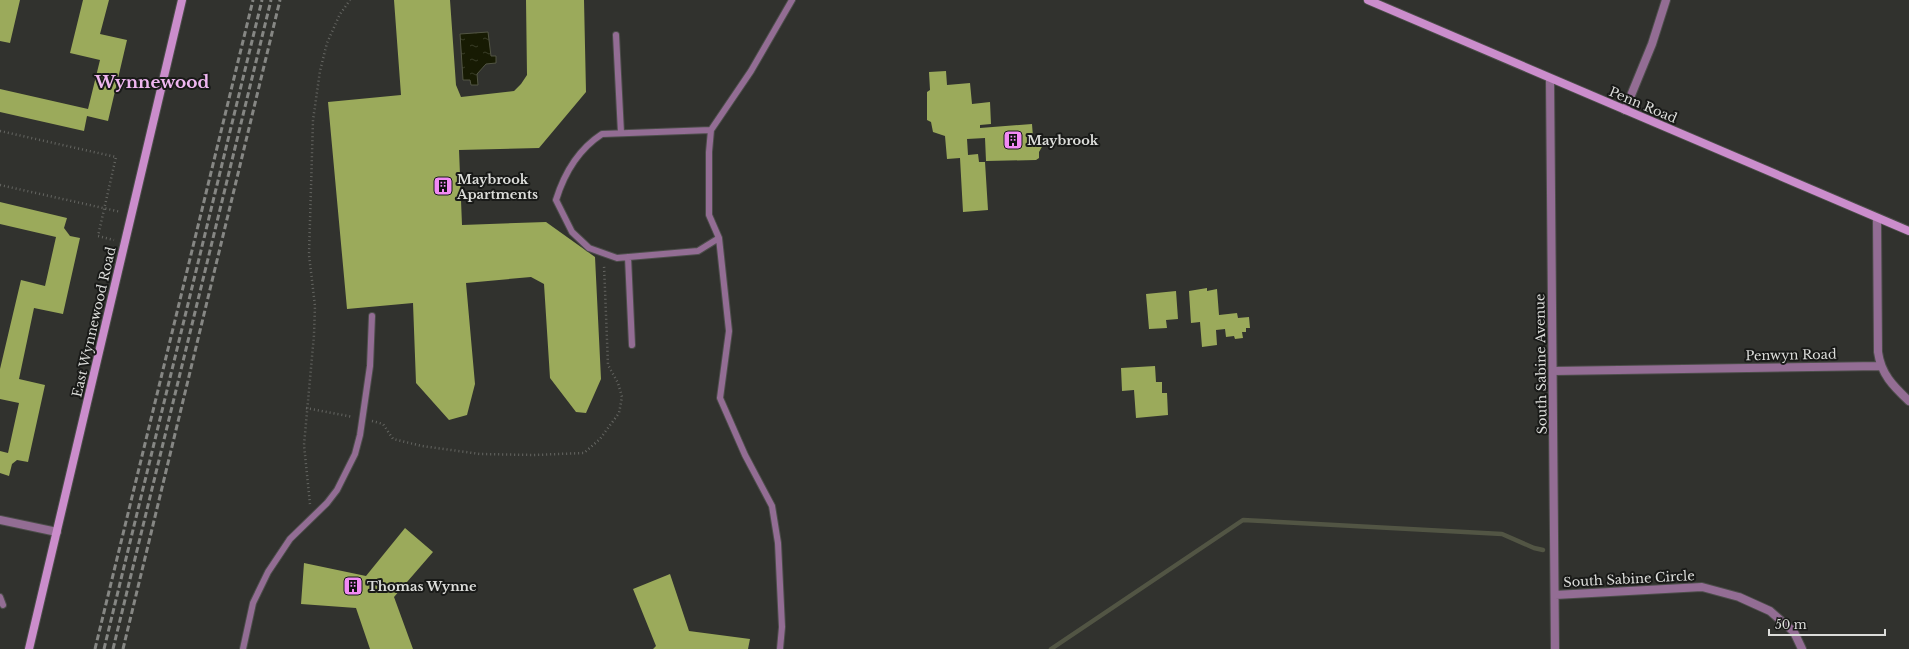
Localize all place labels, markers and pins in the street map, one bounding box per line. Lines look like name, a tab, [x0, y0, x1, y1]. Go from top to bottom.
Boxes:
building icon: Maybrook	[1002, 129, 1024, 151]
place label: Maybrook	[1027, 132, 1099, 149]
place label: Maybrook Apartments	[456, 171, 538, 203]
building icon: Maybrook Apartments	[432, 175, 454, 197]
building icon: Thomas Wynne	[342, 575, 364, 597]
place label: Thomas Wynne	[367, 578, 477, 595]

